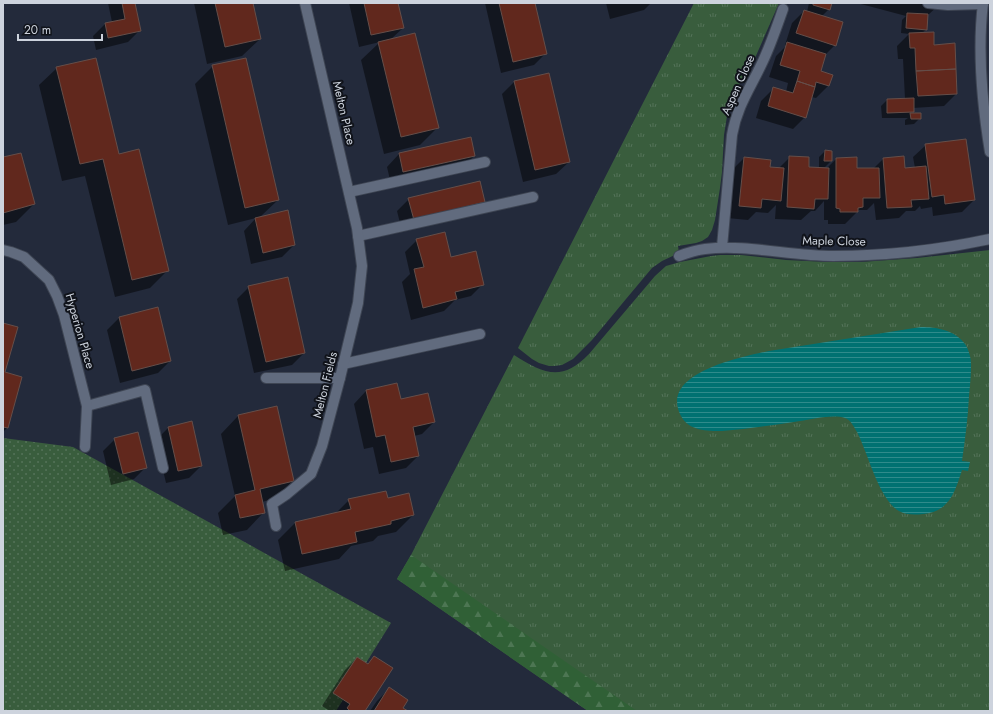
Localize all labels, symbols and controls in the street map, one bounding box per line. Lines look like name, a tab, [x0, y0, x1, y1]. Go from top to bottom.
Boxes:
scale bar	[18, 16, 102, 42]
text: 20 m	[24, 21, 51, 39]
street label: Aspen Close	[717, 52, 759, 118]
street label: Melton Place	[328, 79, 360, 147]
street label: Maple Close	[802, 231, 866, 251]
street label: Hyperion Place	[61, 291, 99, 371]
street label: Melton Fields	[308, 350, 342, 420]

